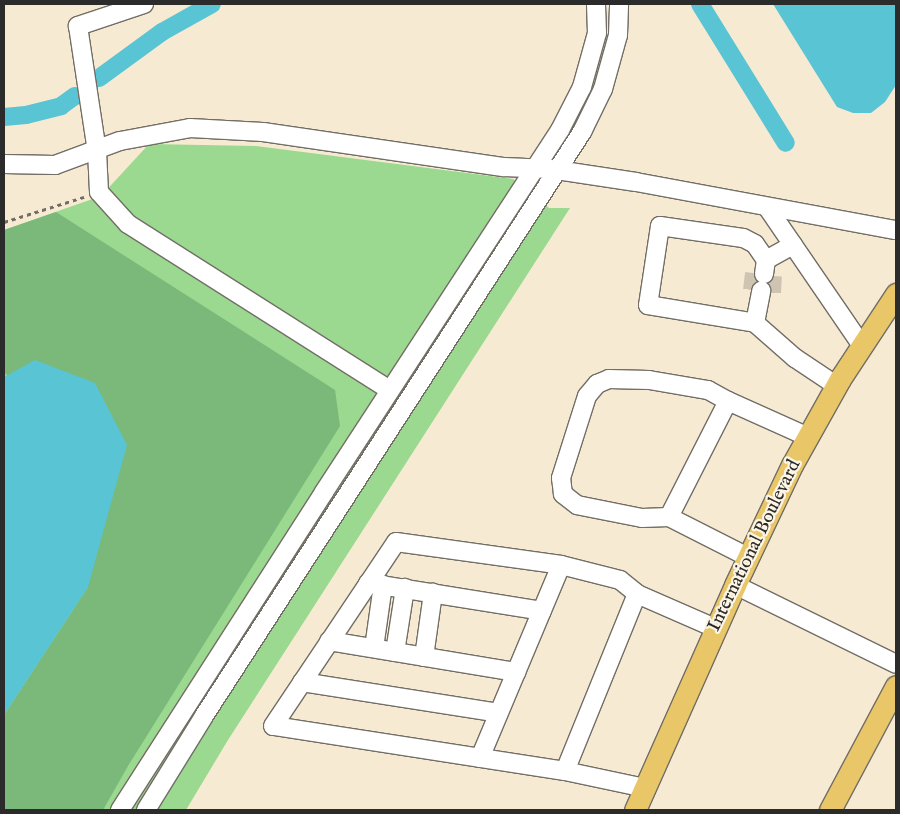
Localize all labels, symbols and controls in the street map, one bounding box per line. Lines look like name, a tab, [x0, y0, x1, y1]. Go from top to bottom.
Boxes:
street label: International Boulevard	[703, 456, 807, 636]

